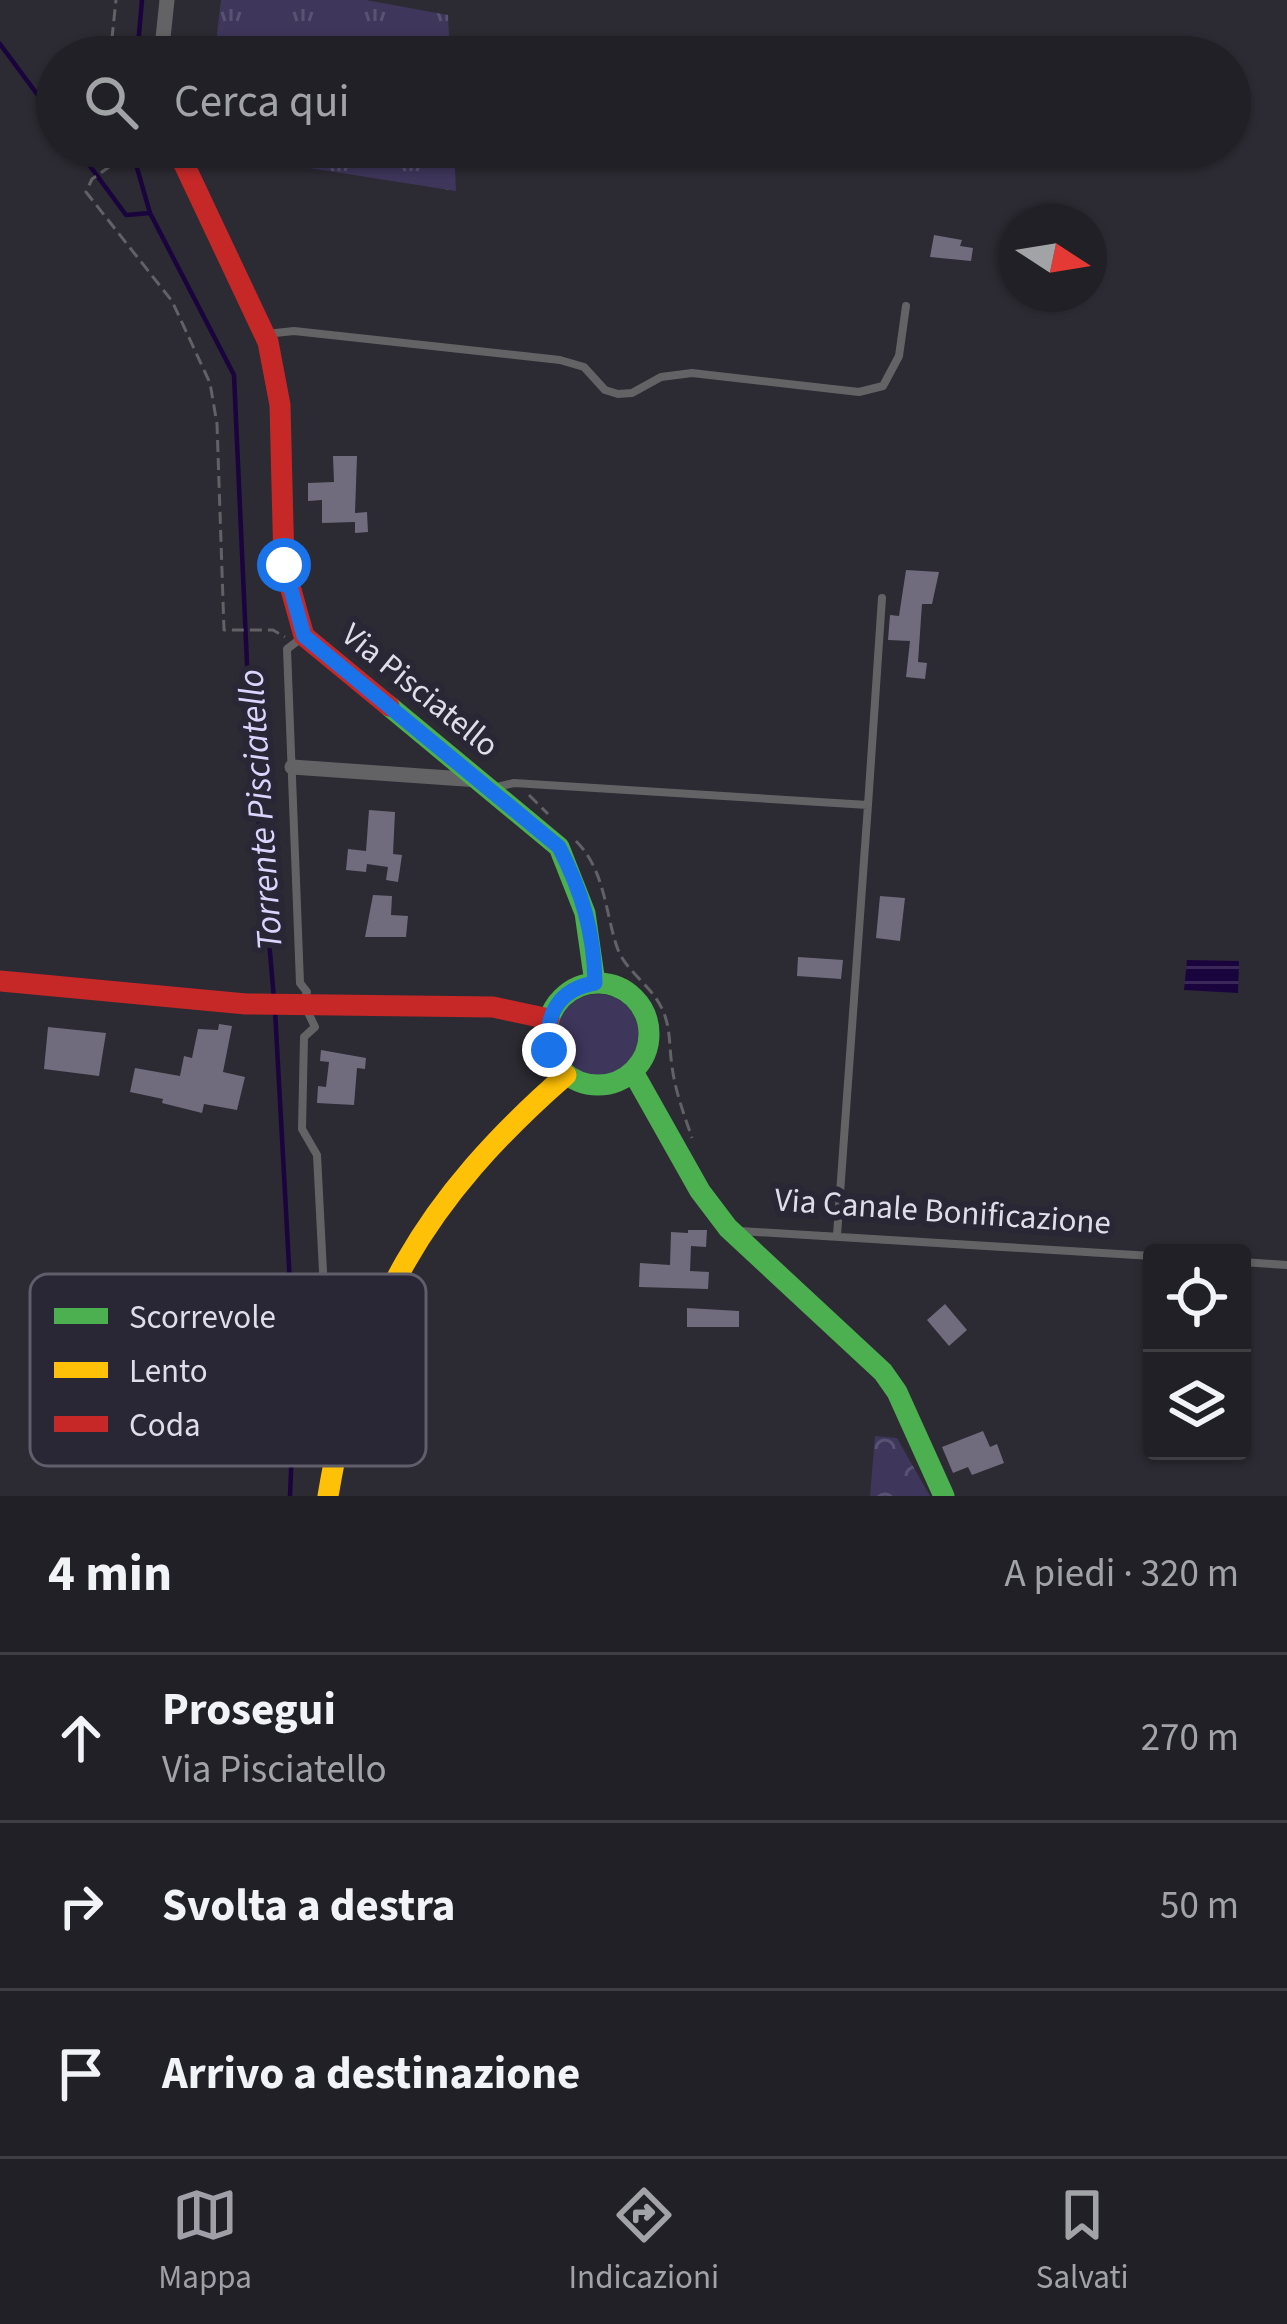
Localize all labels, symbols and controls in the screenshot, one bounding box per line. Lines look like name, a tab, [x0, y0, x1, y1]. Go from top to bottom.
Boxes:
search box	[36, 36, 1251, 168]
icon: search	[78, 69, 144, 135]
text: Cerca qui	[174, 70, 349, 134]
north arrow	[999, 204, 1107, 312]
route start	[257, 538, 311, 592]
street label: Via Pisciatello	[331, 612, 509, 768]
water label: Torrente Pisciatello	[225, 668, 296, 952]
route end	[522, 1023, 576, 1077]
street label: Via Canale Bonificazione	[773, 1176, 1113, 1247]
map controls	[1143, 1244, 1251, 1460]
button: locate	[1143, 1244, 1251, 1352]
legend	[30, 1274, 426, 1466]
text: Scorrevole	[129, 1294, 276, 1341]
text: Lento	[129, 1348, 208, 1395]
button: layers	[1143, 1352, 1251, 1460]
text: Coda	[129, 1402, 201, 1449]
text: 4 min	[48, 1538, 172, 1610]
text: A piedi · 320 m	[1005, 1546, 1239, 1602]
text: Prosegui	[162, 1678, 336, 1742]
icon: ahead	[48, 1705, 114, 1771]
text: 270 m	[1141, 1710, 1239, 1766]
text: Via Pisciatello	[162, 1742, 387, 1798]
icon: right	[48, 1873, 114, 1939]
text: Svolta a destra	[162, 1874, 456, 1938]
text: 50 m	[1160, 1878, 1239, 1934]
icon: arrive	[48, 2041, 114, 2107]
text: Arrivo a destinazione	[162, 2042, 580, 2106]
tab: Mappa	[158, 2182, 252, 2301]
tab: Indicazioni	[568, 2182, 719, 2301]
tab: Salvati	[1036, 2182, 1129, 2301]

